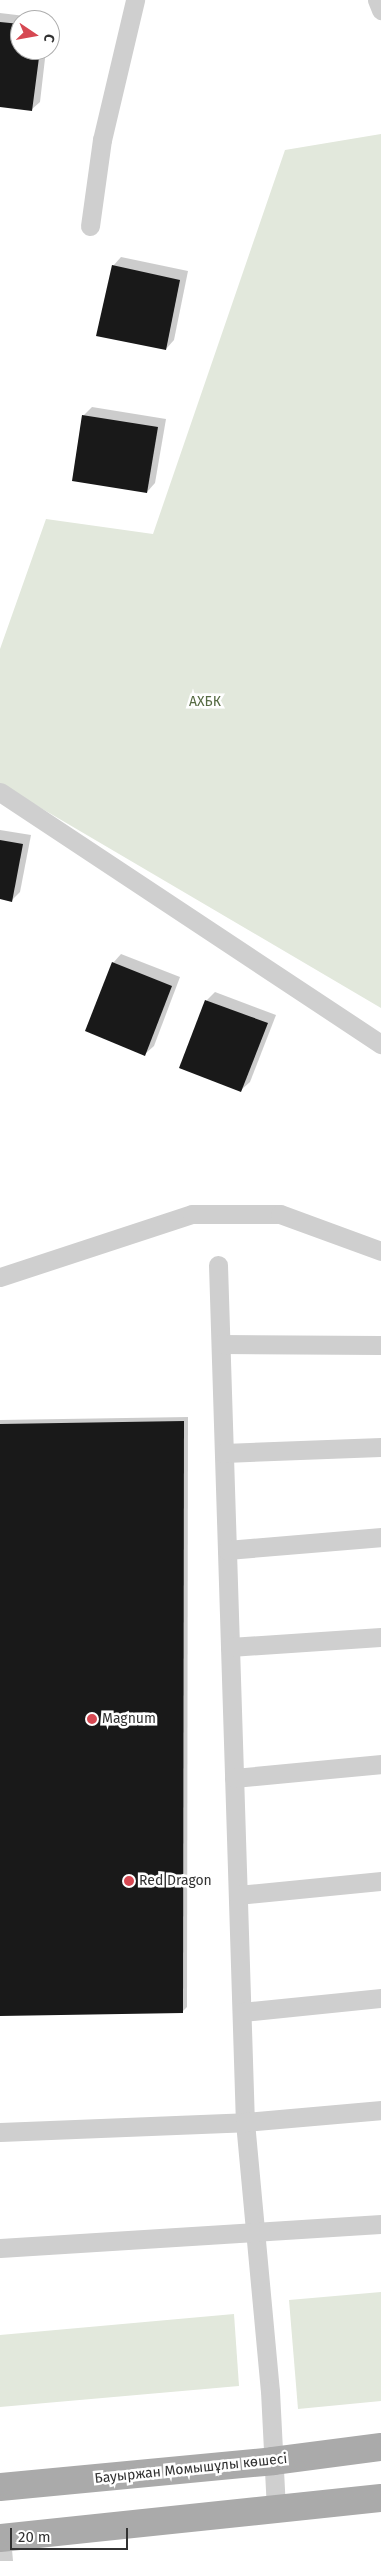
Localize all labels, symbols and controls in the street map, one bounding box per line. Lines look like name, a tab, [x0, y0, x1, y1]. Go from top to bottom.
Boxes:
north arrow	[10, 10, 60, 60]
text: С	[40, 32, 58, 44]
park label: АХБК	[189, 694, 221, 710]
place label: Magnum	[102, 1711, 156, 1727]
marker: Magnum	[86, 1713, 98, 1725]
place label: Red Dragon	[139, 1873, 212, 1889]
marker: Red Dragon	[123, 1875, 135, 1887]
street label: Бауыржан Момышұлы көшесі	[94, 2451, 288, 2487]
scale bar	[12, 2518, 130, 2550]
text: 20 m	[18, 2528, 51, 2546]

